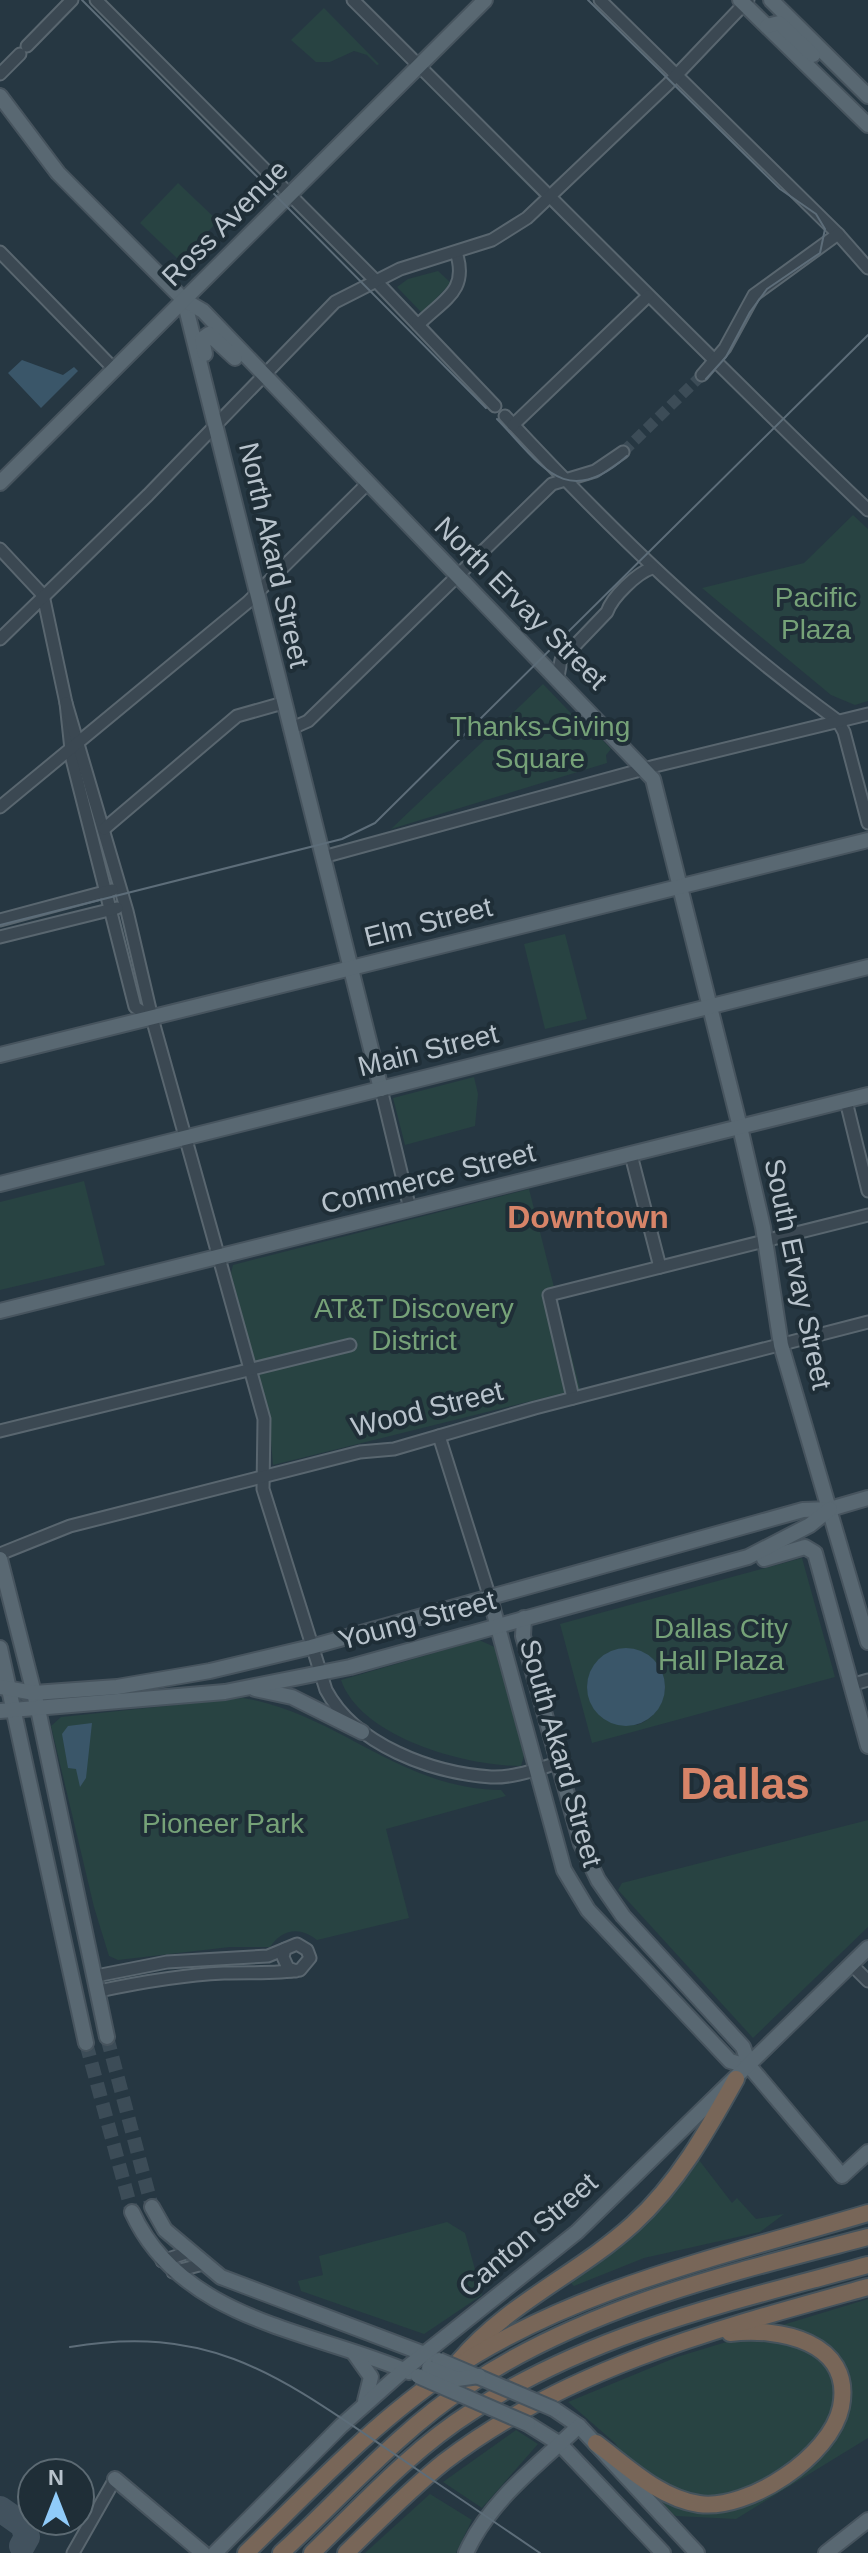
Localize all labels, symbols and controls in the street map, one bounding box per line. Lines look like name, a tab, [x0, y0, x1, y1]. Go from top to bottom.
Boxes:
street label: Ross Avenue	[156, 154, 294, 292]
street label: North Akard Street	[233, 439, 315, 671]
street label: North Ervay Street	[429, 511, 614, 696]
park label: Pacific Plaza	[775, 582, 857, 645]
park label: Thanks-Giving Square	[450, 711, 630, 774]
street label: Elm Street	[361, 891, 495, 953]
street label: Main Street	[355, 1018, 501, 1082]
street label: Commerce Street	[318, 1136, 538, 1220]
street label: South Ervay Street	[758, 1156, 838, 1392]
district label: Downtown	[507, 1199, 669, 1235]
park label: AT&T Discovery District	[314, 1293, 514, 1356]
street label: Wood Street	[348, 1375, 506, 1443]
street label: Young Street	[335, 1584, 499, 1656]
park label: Dallas City Hall Plaza	[654, 1613, 788, 1676]
street label: South Akard Street	[514, 1636, 608, 1870]
district label: Dallas	[680, 1759, 810, 1808]
park label: Pioneer Park	[142, 1808, 305, 1839]
street label: Canton Street	[453, 2166, 604, 2303]
north arrow	[16, 2457, 96, 2537]
text: N	[48, 2465, 64, 2490]

